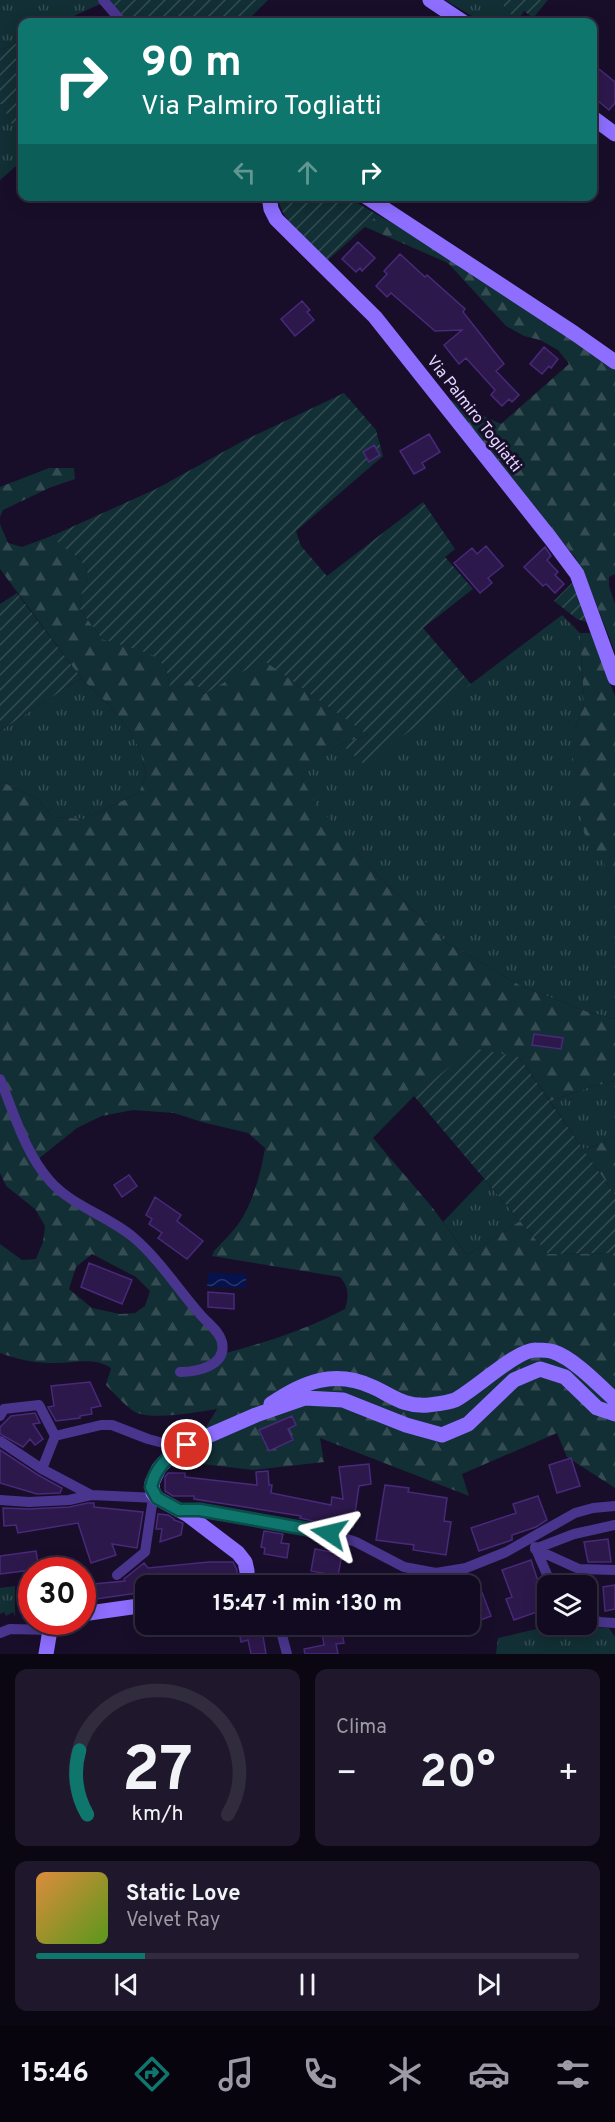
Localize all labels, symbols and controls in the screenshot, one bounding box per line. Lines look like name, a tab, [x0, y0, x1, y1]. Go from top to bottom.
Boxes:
text: 90 m	[141, 38, 242, 91]
icon: right	[42, 42, 120, 120]
text: Via Palmiro Togliatti	[141, 90, 382, 124]
icon: left	[228, 156, 261, 189]
icon: ahead	[291, 156, 324, 189]
icon: right	[354, 156, 387, 189]
street label: Via Palmiro Togliatti	[422, 352, 525, 477]
pin	[161, 1419, 212, 1470]
icon: arrive	[170, 1428, 203, 1461]
position arrow	[297, 1501, 361, 1565]
speed limit sign: 30	[18, 1557, 96, 1635]
map controls	[537, 1575, 597, 1635]
button: layers	[537, 1575, 597, 1635]
text: 15:47 · 1 min · 130 m	[213, 1591, 402, 1618]
text: Clima	[336, 1715, 387, 1741]
text: 27	[122, 1734, 193, 1813]
text: 20°	[420, 1746, 495, 1803]
text: −	[336, 1754, 357, 1796]
text: +	[558, 1754, 579, 1796]
text: km/h	[131, 1801, 184, 1828]
text: Static Love	[126, 1881, 240, 1908]
text: Velvet Ray	[126, 1908, 220, 1934]
icon: previous	[110, 1968, 143, 2001]
icon: pause	[291, 1968, 324, 2001]
icon: next	[472, 1968, 505, 2001]
icon: directions	[131, 2053, 173, 2095]
icon: music	[215, 2053, 257, 2095]
icon: phone	[299, 2053, 341, 2095]
icon: climate	[384, 2053, 426, 2095]
icon: car	[468, 2053, 510, 2095]
icon: filters	[552, 2053, 594, 2095]
text: 15:46	[21, 2057, 89, 2091]

